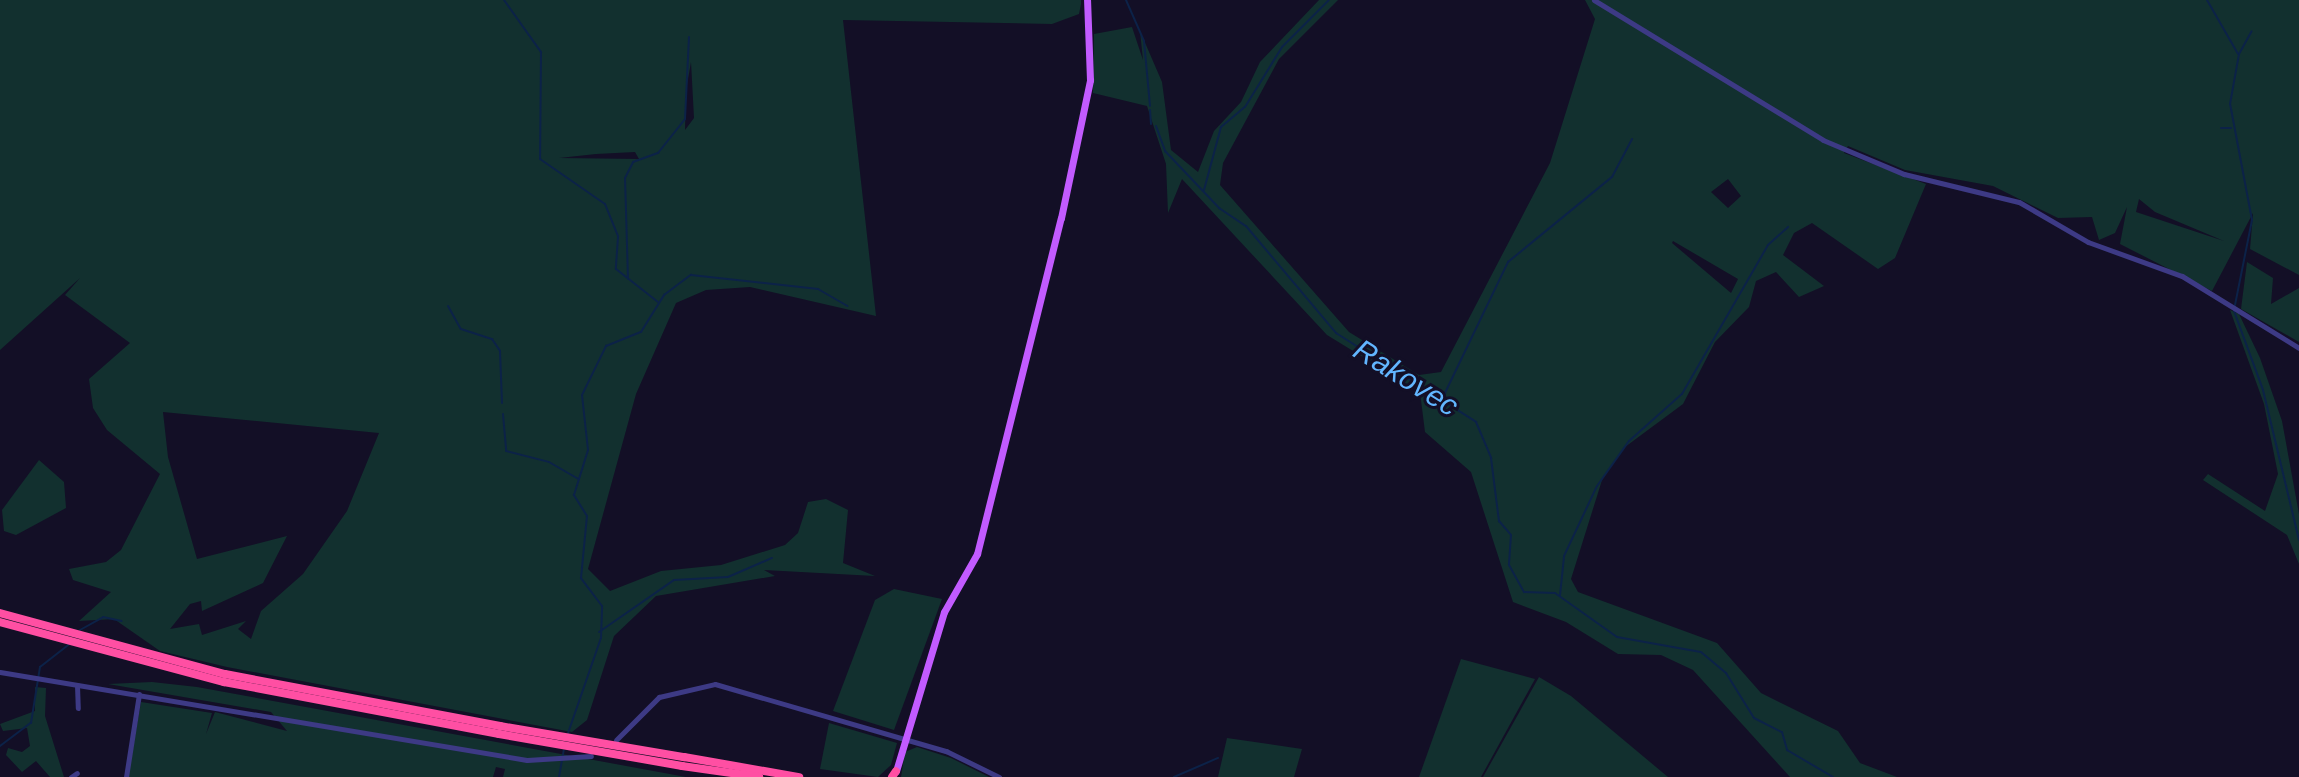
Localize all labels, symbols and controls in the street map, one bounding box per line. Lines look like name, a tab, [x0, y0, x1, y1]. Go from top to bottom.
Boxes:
water label: Rakovec	[1347, 332, 1465, 424]

